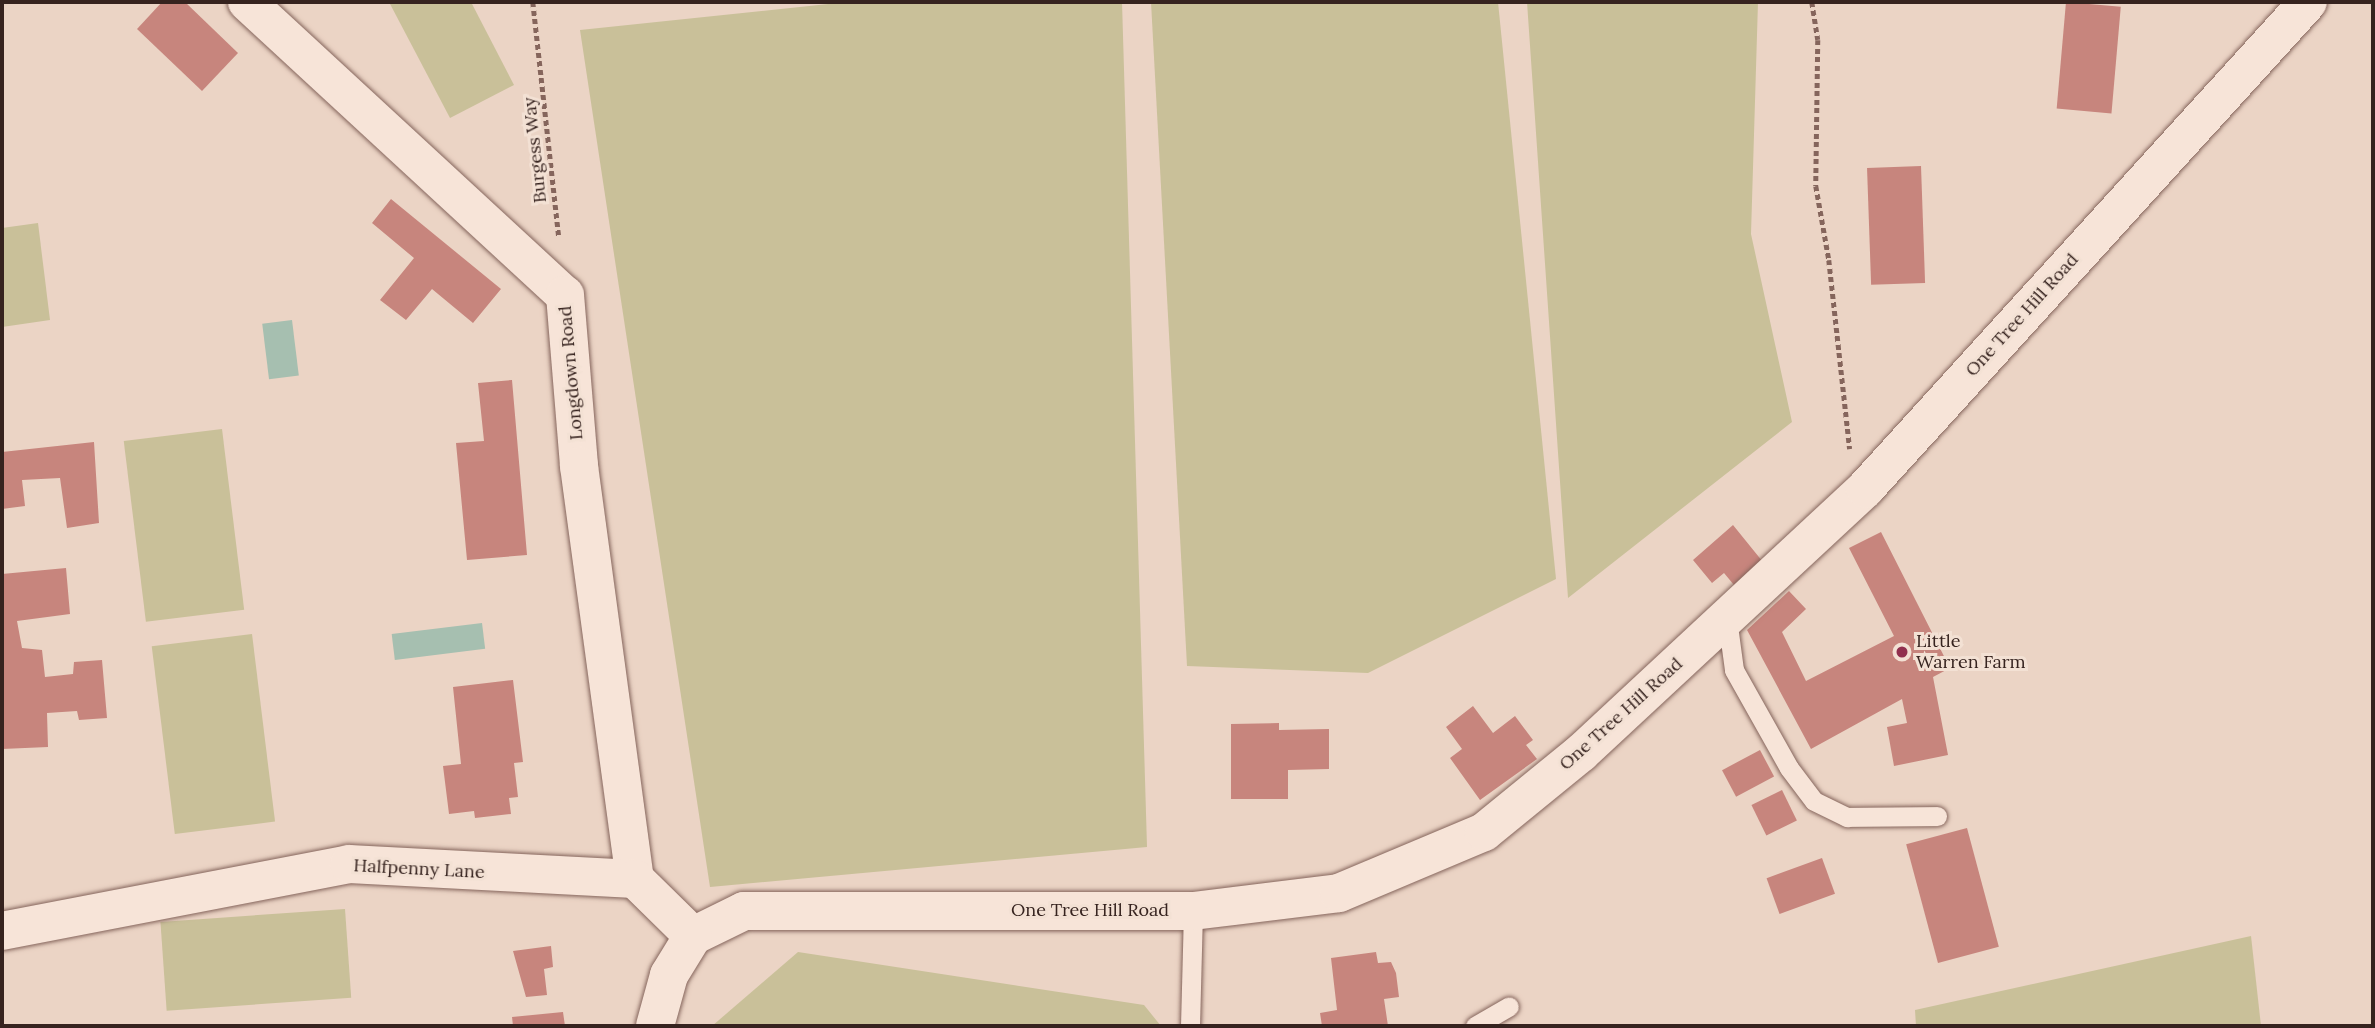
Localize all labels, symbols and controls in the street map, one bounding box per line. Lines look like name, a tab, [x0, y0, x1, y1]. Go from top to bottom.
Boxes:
street label: Burgess Way	[519, 96, 551, 204]
street label: One Tree Hill Road	[1961, 249, 2083, 381]
street label: Longdown Road	[554, 305, 588, 441]
place label: Little Warren Farm	[1916, 631, 2026, 674]
marker: Little Warren Farm	[1894, 644, 1910, 660]
street label: One Tree Hill Road	[1555, 653, 1687, 775]
street label: Halfpenny Lane	[353, 855, 485, 883]
street label: One Tree Hill Road	[1011, 899, 1169, 921]

